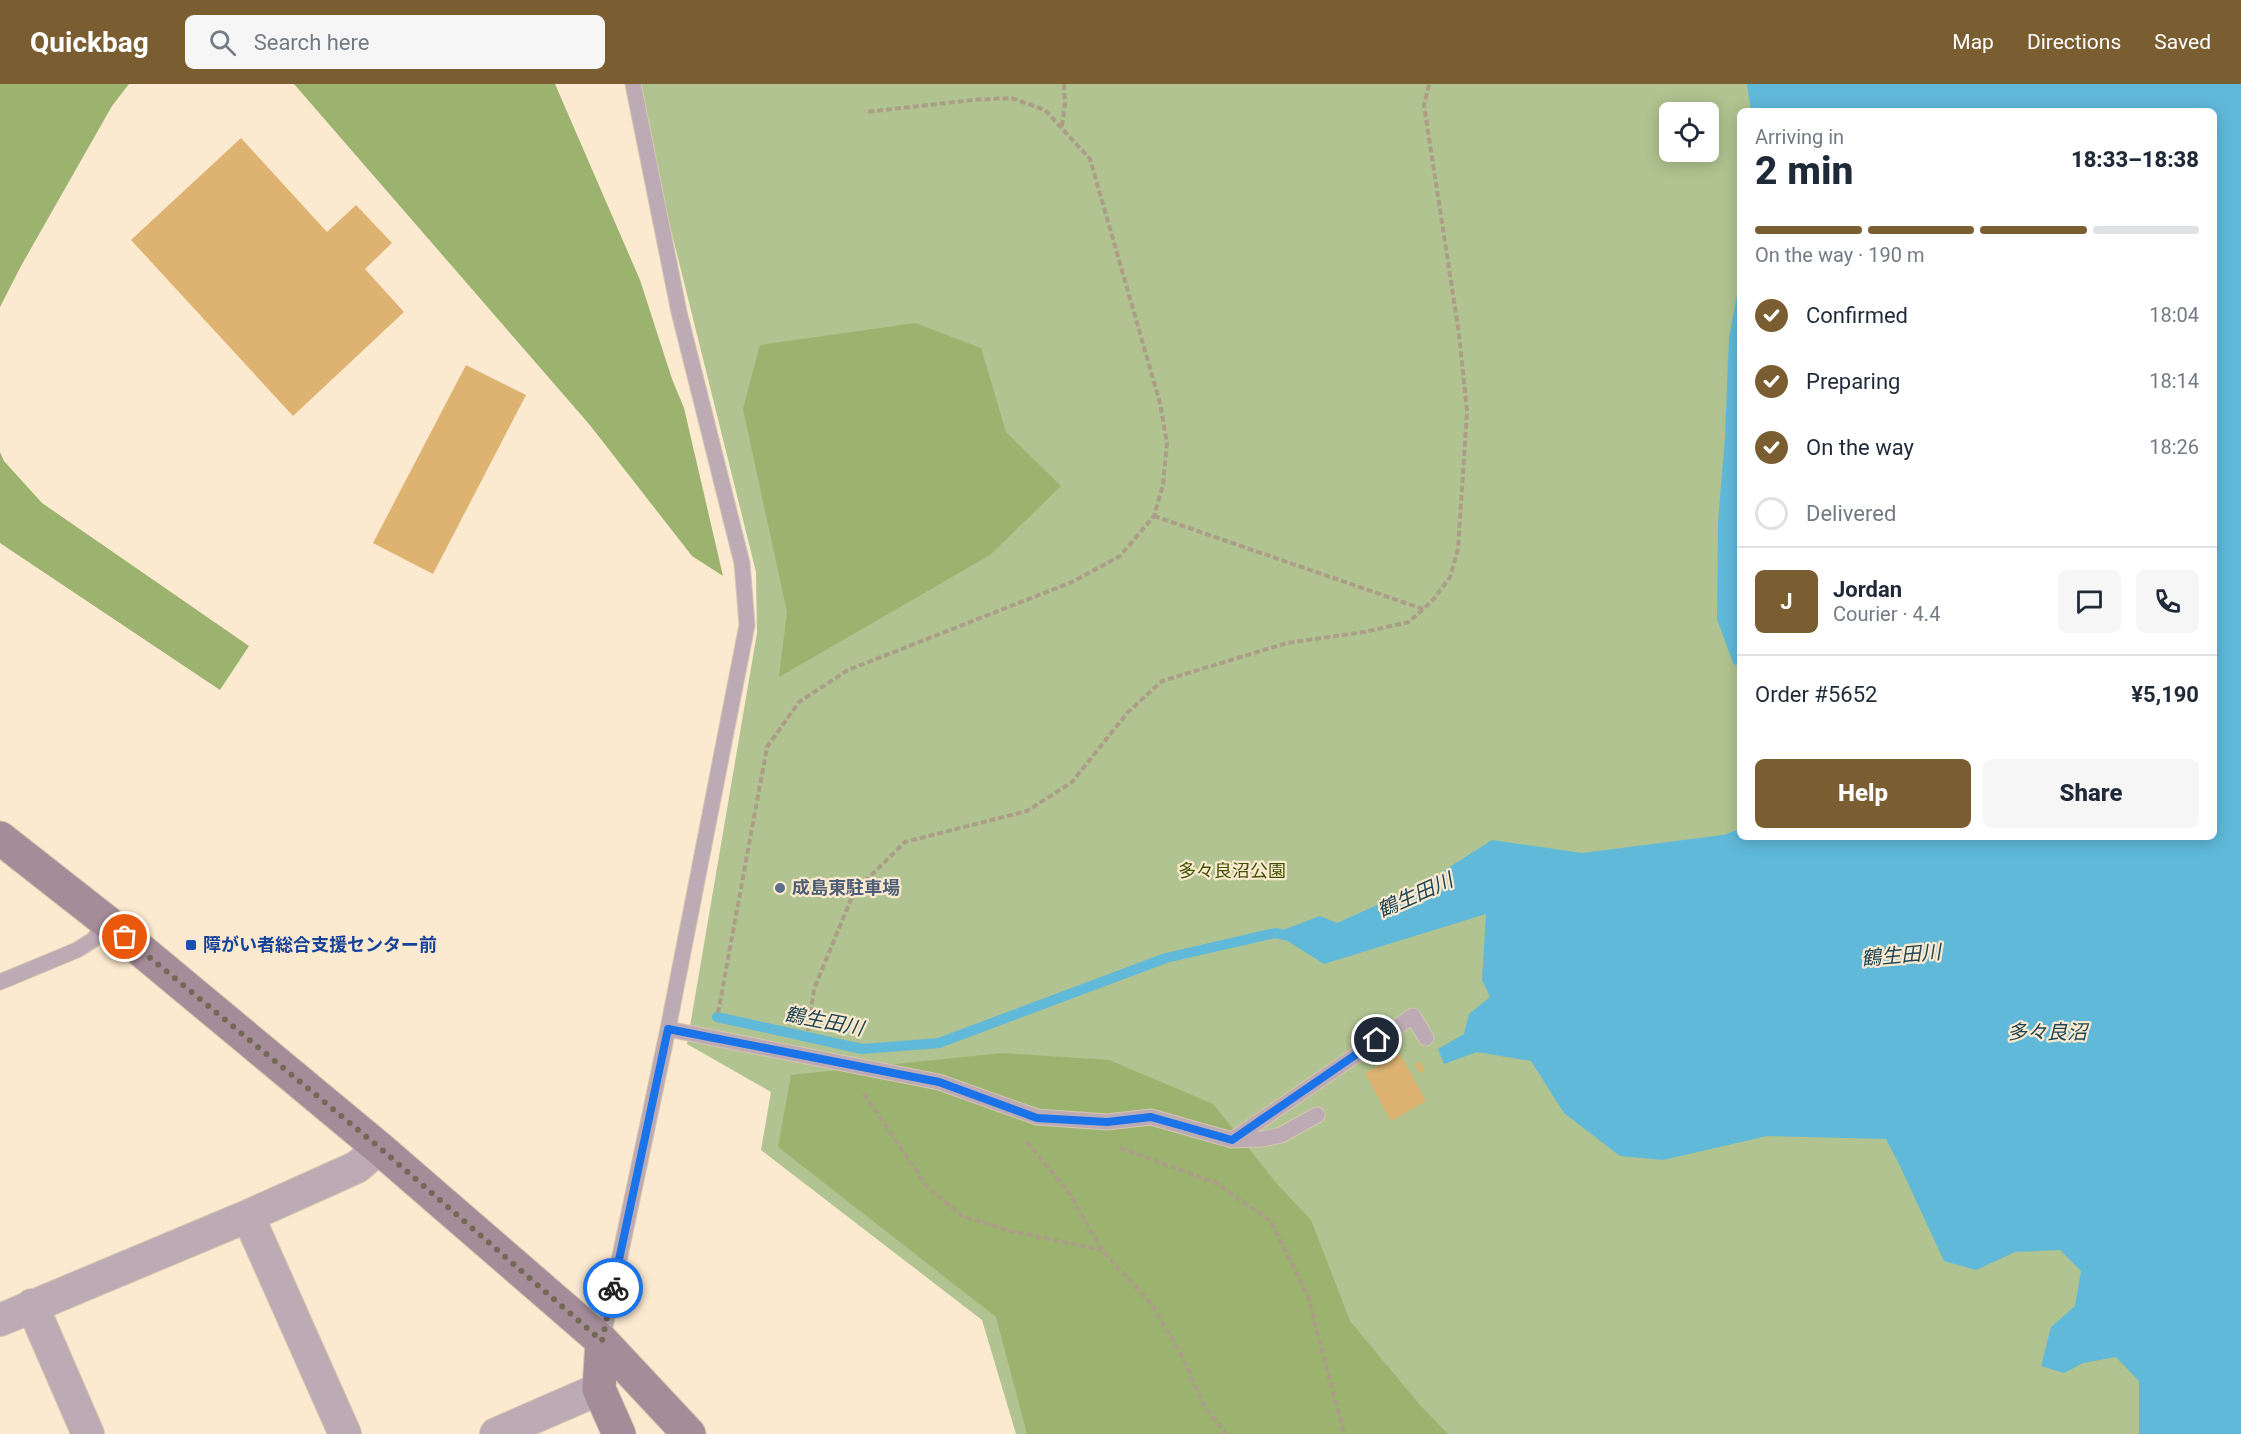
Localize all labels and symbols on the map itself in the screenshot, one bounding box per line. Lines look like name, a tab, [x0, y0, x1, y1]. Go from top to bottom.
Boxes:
park label: 多々良沼公園	[1178, 860, 1286, 881]
water label: 鶴生田川	[1374, 867, 1458, 922]
place label: 成島東駐車場	[792, 877, 900, 898]
marker: 成島東駐車場	[773, 881, 787, 895]
pin	[99, 911, 150, 962]
place label: 障がい者総合支援センター前	[203, 934, 437, 955]
marker: 障がい者総合支援センター前	[184, 938, 198, 952]
water label: 鶴生田川	[1860, 939, 1944, 970]
water label: 鶴生田川	[782, 1002, 868, 1041]
pin	[1351, 1014, 1402, 1065]
water label: 多々良沼	[2007, 1020, 2090, 1044]
courier	[583, 1258, 643, 1318]

